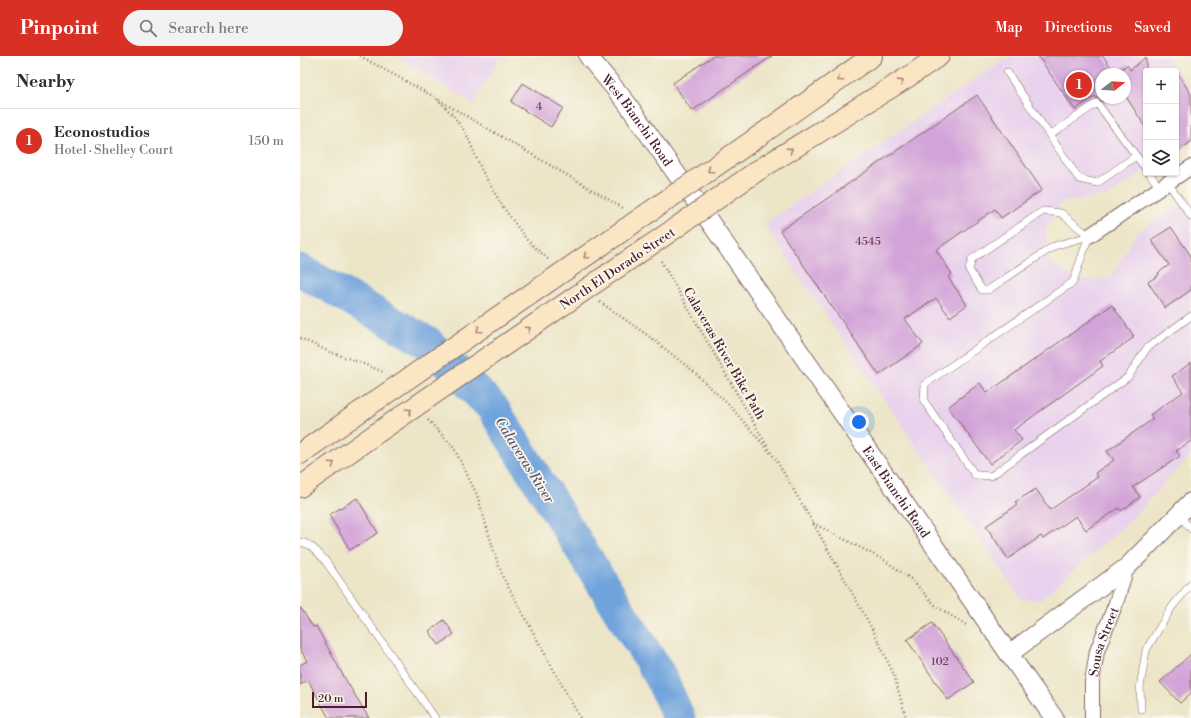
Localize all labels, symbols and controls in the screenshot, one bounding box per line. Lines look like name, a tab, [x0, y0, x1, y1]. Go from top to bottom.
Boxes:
search box	[123, 10, 403, 46]
text: Pinpoint	[20, 16, 99, 40]
icon: search	[137, 17, 159, 39]
text: Search here	[169, 19, 249, 38]
text: Map	[995, 19, 1023, 37]
text: Directions	[1045, 19, 1112, 37]
text: Saved	[1134, 19, 1171, 37]
north arrow	[1095, 68, 1131, 104]
map controls	[1143, 68, 1179, 176]
button: +	[1143, 68, 1179, 104]
pin: 1	[1066, 70, 1092, 100]
text: Nearby	[16, 71, 75, 93]
street label: West Bianchi Road	[597, 71, 676, 170]
one-way arrow	[838, 74, 845, 81]
one-way arrow	[897, 79, 904, 87]
house number: 4	[536, 100, 543, 114]
button: −	[1143, 104, 1179, 140]
text: Econostudios	[54, 123, 150, 142]
text: 1	[26, 133, 32, 149]
text: 150 m	[249, 133, 284, 149]
button: layers	[1143, 140, 1179, 176]
text: Hotel · Shelley Court	[54, 142, 173, 158]
one-way arrow	[786, 148, 793, 155]
one-way arrow	[707, 165, 714, 173]
street label: North El Dorado Street	[557, 224, 679, 313]
house number: 4545	[855, 235, 881, 249]
one-way arrow	[583, 251, 590, 259]
street label: Calaveras River Bike Path	[680, 284, 769, 423]
one-way arrow	[476, 325, 483, 333]
one-way arrow	[524, 326, 531, 334]
one-way arrow	[405, 408, 412, 415]
your location	[849, 412, 869, 432]
water label: Calaveras River	[490, 414, 558, 508]
street label: East Bianchi Road	[858, 443, 933, 542]
one-way arrow	[328, 461, 335, 469]
street label: Sousa Street	[1086, 604, 1123, 678]
house number: 102	[931, 655, 949, 669]
scale bar	[312, 690, 367, 709]
text: 20 m	[318, 692, 343, 706]

